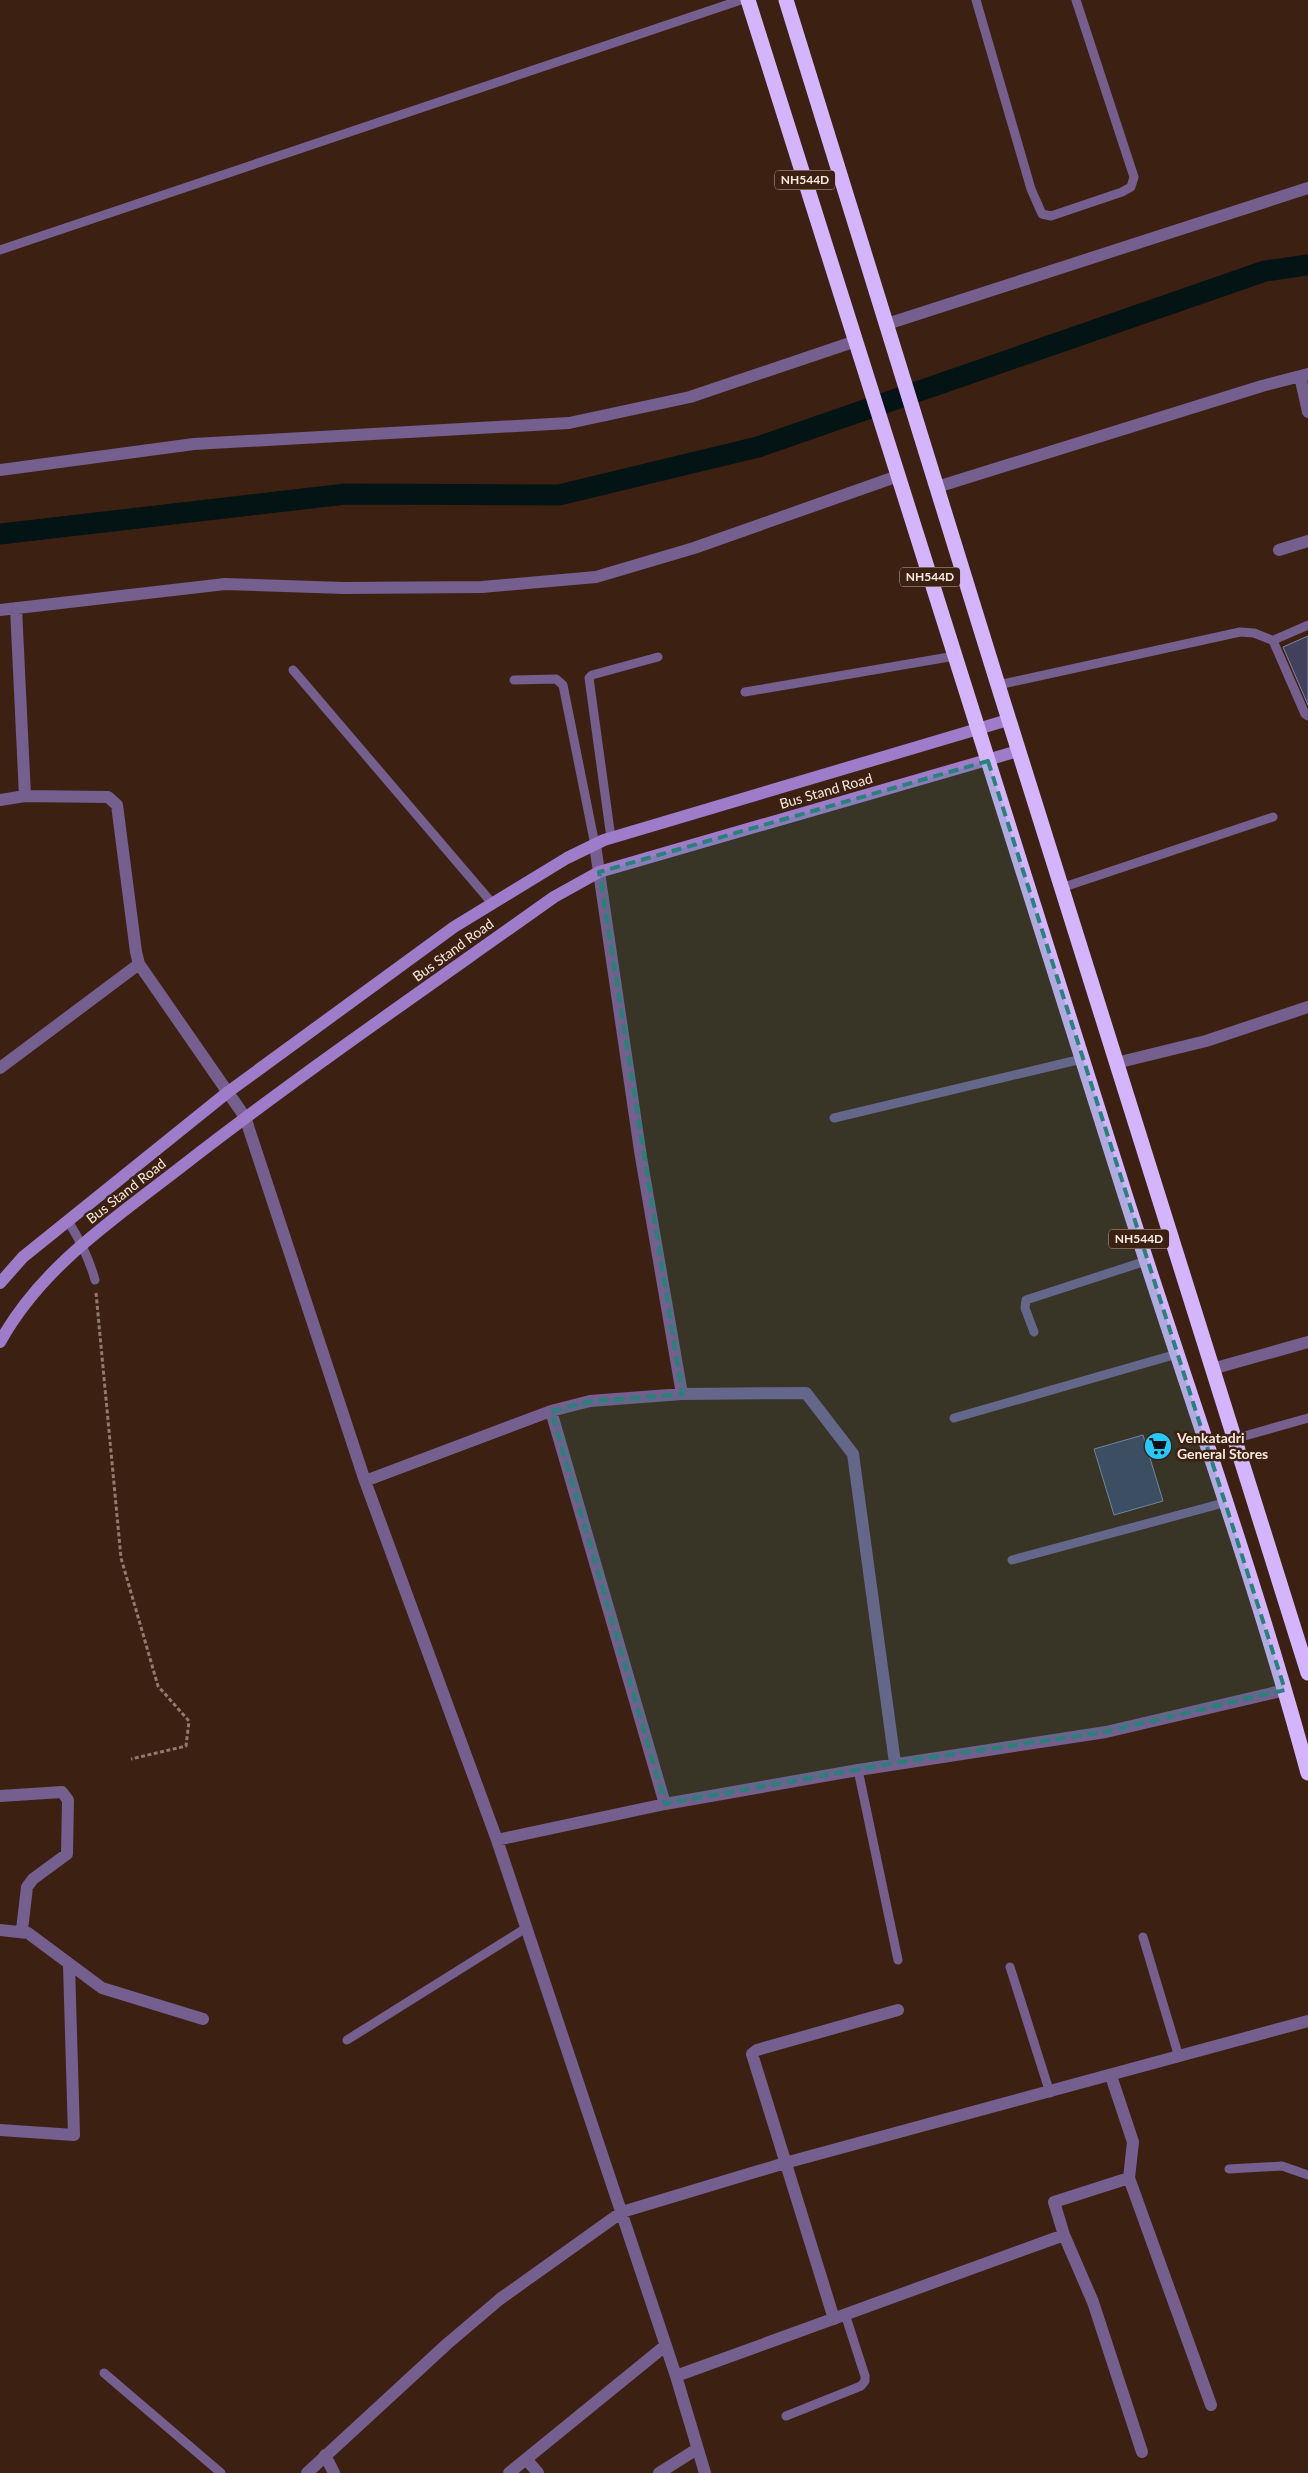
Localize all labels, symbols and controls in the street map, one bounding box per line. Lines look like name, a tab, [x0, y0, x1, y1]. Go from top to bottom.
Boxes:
road number: NH544D	[775, 170, 835, 190]
road number: NH544D	[900, 568, 960, 586]
street label: Bus Stand Road	[777, 769, 874, 812]
street label: Bus Stand Road	[409, 915, 496, 985]
street label: Bus Stand Road	[83, 1154, 169, 1227]
road number: NH544D	[1109, 1230, 1169, 1248]
place label: Venkatadri General Stores	[1176, 1429, 1268, 1462]
supermarket icon: Venkatadri General Stores	[1143, 1431, 1173, 1461]

